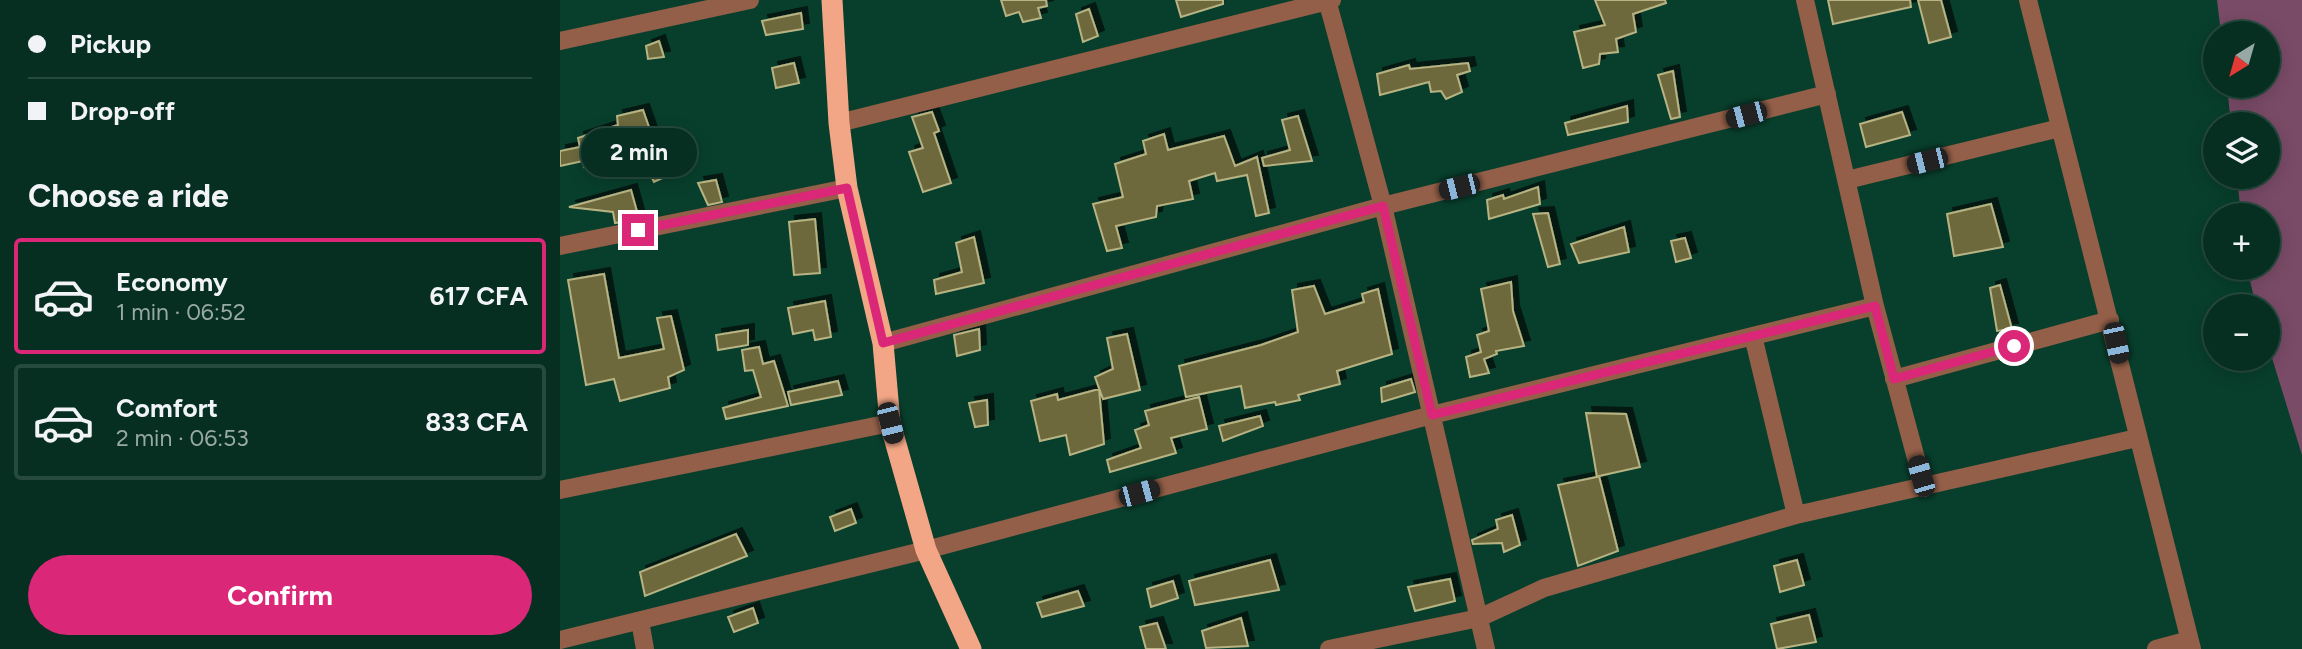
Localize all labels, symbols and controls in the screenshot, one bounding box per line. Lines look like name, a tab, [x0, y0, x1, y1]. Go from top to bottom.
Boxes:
north arrow	[2203, 21, 2280, 98]
map controls	[2203, 21, 2280, 371]
text: Pickup	[70, 28, 151, 60]
text: Drop-off	[70, 95, 175, 127]
car	[1723, 99, 1770, 131]
button: layers	[2203, 112, 2280, 189]
callout: 2 min	[580, 128, 696, 177]
text: 2 min	[610, 138, 668, 166]
car	[1905, 146, 1950, 176]
car	[1437, 172, 1482, 202]
text: Choose a ride	[28, 177, 229, 215]
button: +	[2203, 203, 2280, 280]
route end	[622, 214, 654, 246]
icon: car	[32, 265, 95, 328]
text: Economy	[116, 266, 228, 298]
text: 617 CFA	[429, 280, 528, 312]
button: −	[2203, 294, 2280, 371]
text: 1 min · 06:52	[116, 298, 246, 326]
car	[2102, 320, 2131, 366]
route start	[1998, 330, 2030, 362]
icon: car	[32, 391, 95, 454]
text: Comfort	[116, 392, 218, 424]
car	[875, 400, 906, 446]
text: 833 CFA	[425, 406, 528, 438]
text: 2 min · 06:53	[116, 424, 249, 452]
car	[1906, 453, 1937, 499]
car	[1116, 477, 1163, 509]
button: Confirm	[28, 555, 532, 635]

